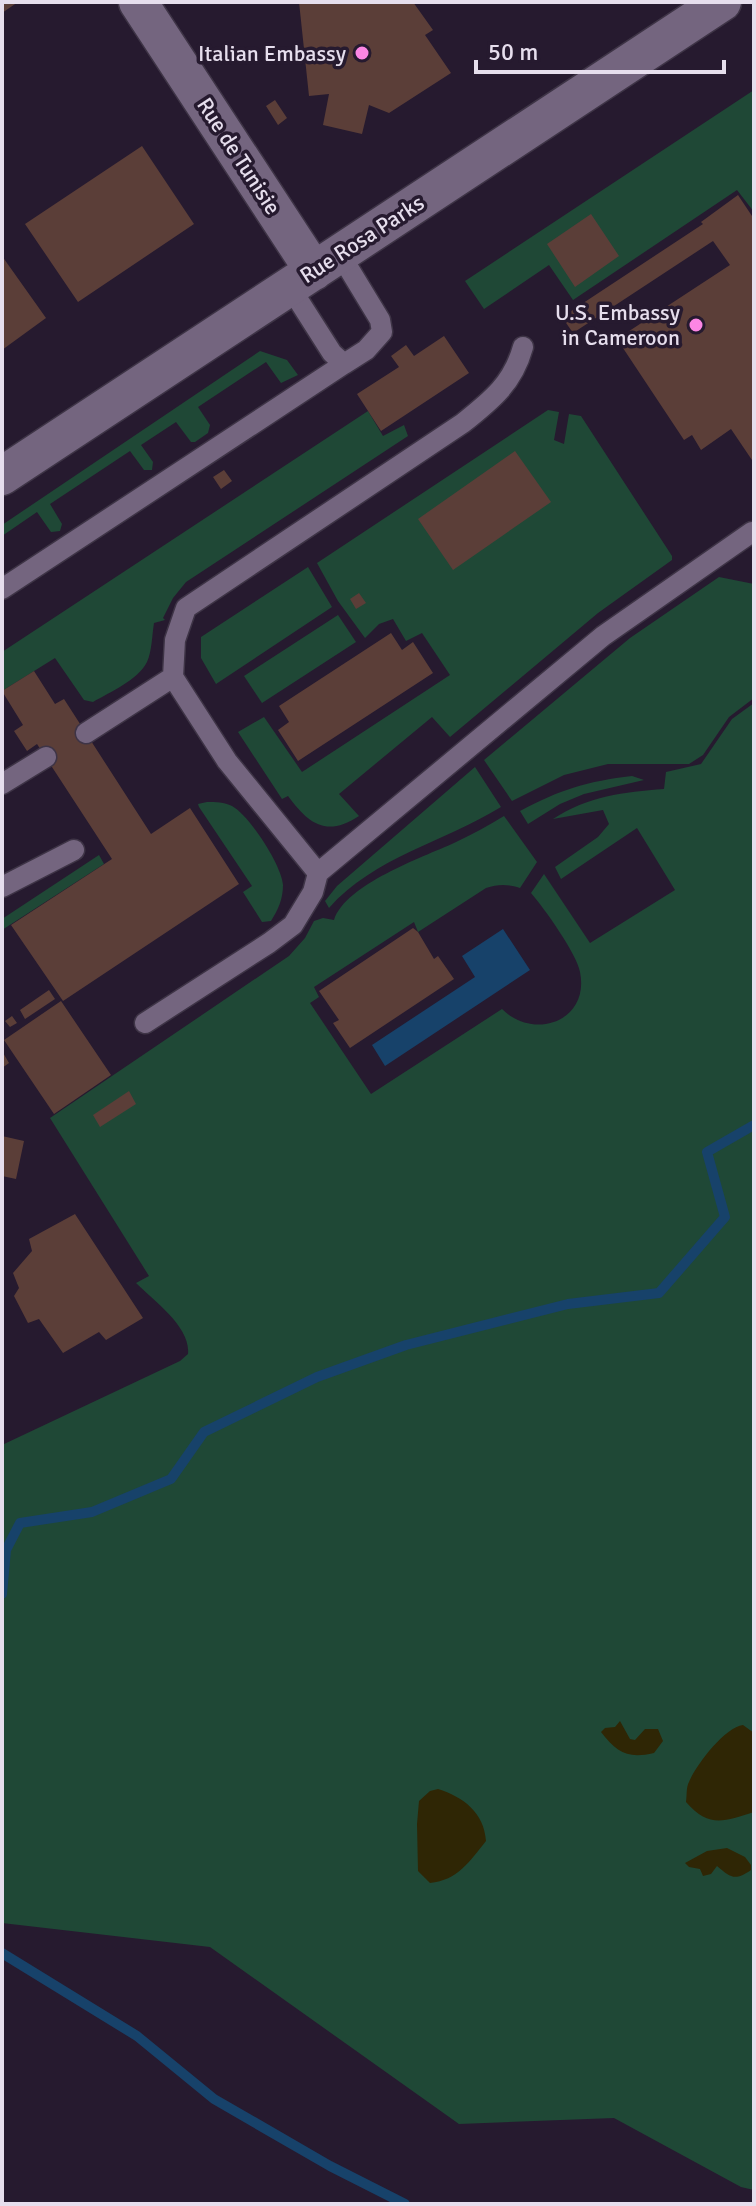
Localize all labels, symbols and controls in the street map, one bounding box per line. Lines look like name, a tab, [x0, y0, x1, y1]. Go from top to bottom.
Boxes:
scale bar	[476, 24, 724, 74]
text: 50 m	[488, 37, 538, 67]
place label: Italian Embassy	[198, 40, 347, 67]
marker: Italian Embassy	[353, 44, 371, 62]
street label: Rue de Tunisie	[191, 93, 287, 219]
street label: Rue Rosa Parks	[295, 189, 429, 289]
place label: U.S. Embassy in Cameroon	[555, 299, 681, 351]
marker: U.S. Embassy in Cameroon	[687, 316, 705, 334]

